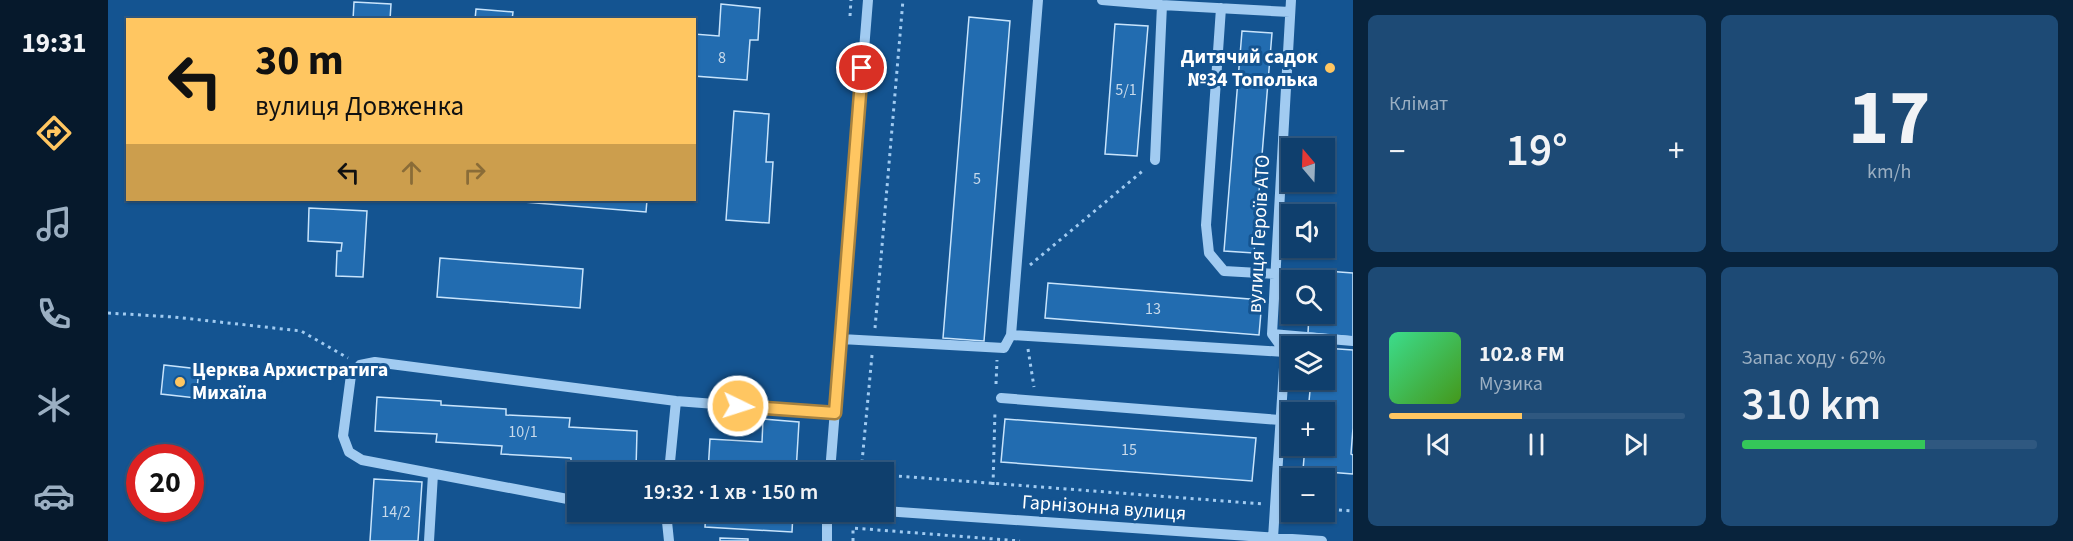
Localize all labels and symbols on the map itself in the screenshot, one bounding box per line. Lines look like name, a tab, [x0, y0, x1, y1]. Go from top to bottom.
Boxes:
pin	[836, 42, 887, 93]
place label: Дитячий садок №34 Тополька	[1181, 43, 1318, 94]
house number: 8	[718, 47, 726, 69]
marker: Дитячий садок №34 Тополька	[1323, 61, 1337, 75]
house number: 5/1	[1115, 79, 1137, 101]
north arrow	[1281, 138, 1335, 192]
street label: вулиця Героїв АТО	[1241, 154, 1277, 314]
house number: 5	[973, 168, 981, 190]
house number: 13	[1145, 298, 1161, 320]
place label: Церква Архистратига Михаїла	[192, 356, 388, 407]
position arrow	[706, 374, 770, 438]
marker: Церква Архистратига Михаїла	[173, 375, 187, 389]
house number: 10/1	[508, 421, 538, 443]
house number: 15	[1121, 439, 1137, 461]
speed limit sign: 20	[126, 444, 204, 522]
street label: Гарнізонна вулиця	[1021, 488, 1187, 528]
house number: 14/2	[381, 501, 411, 523]

